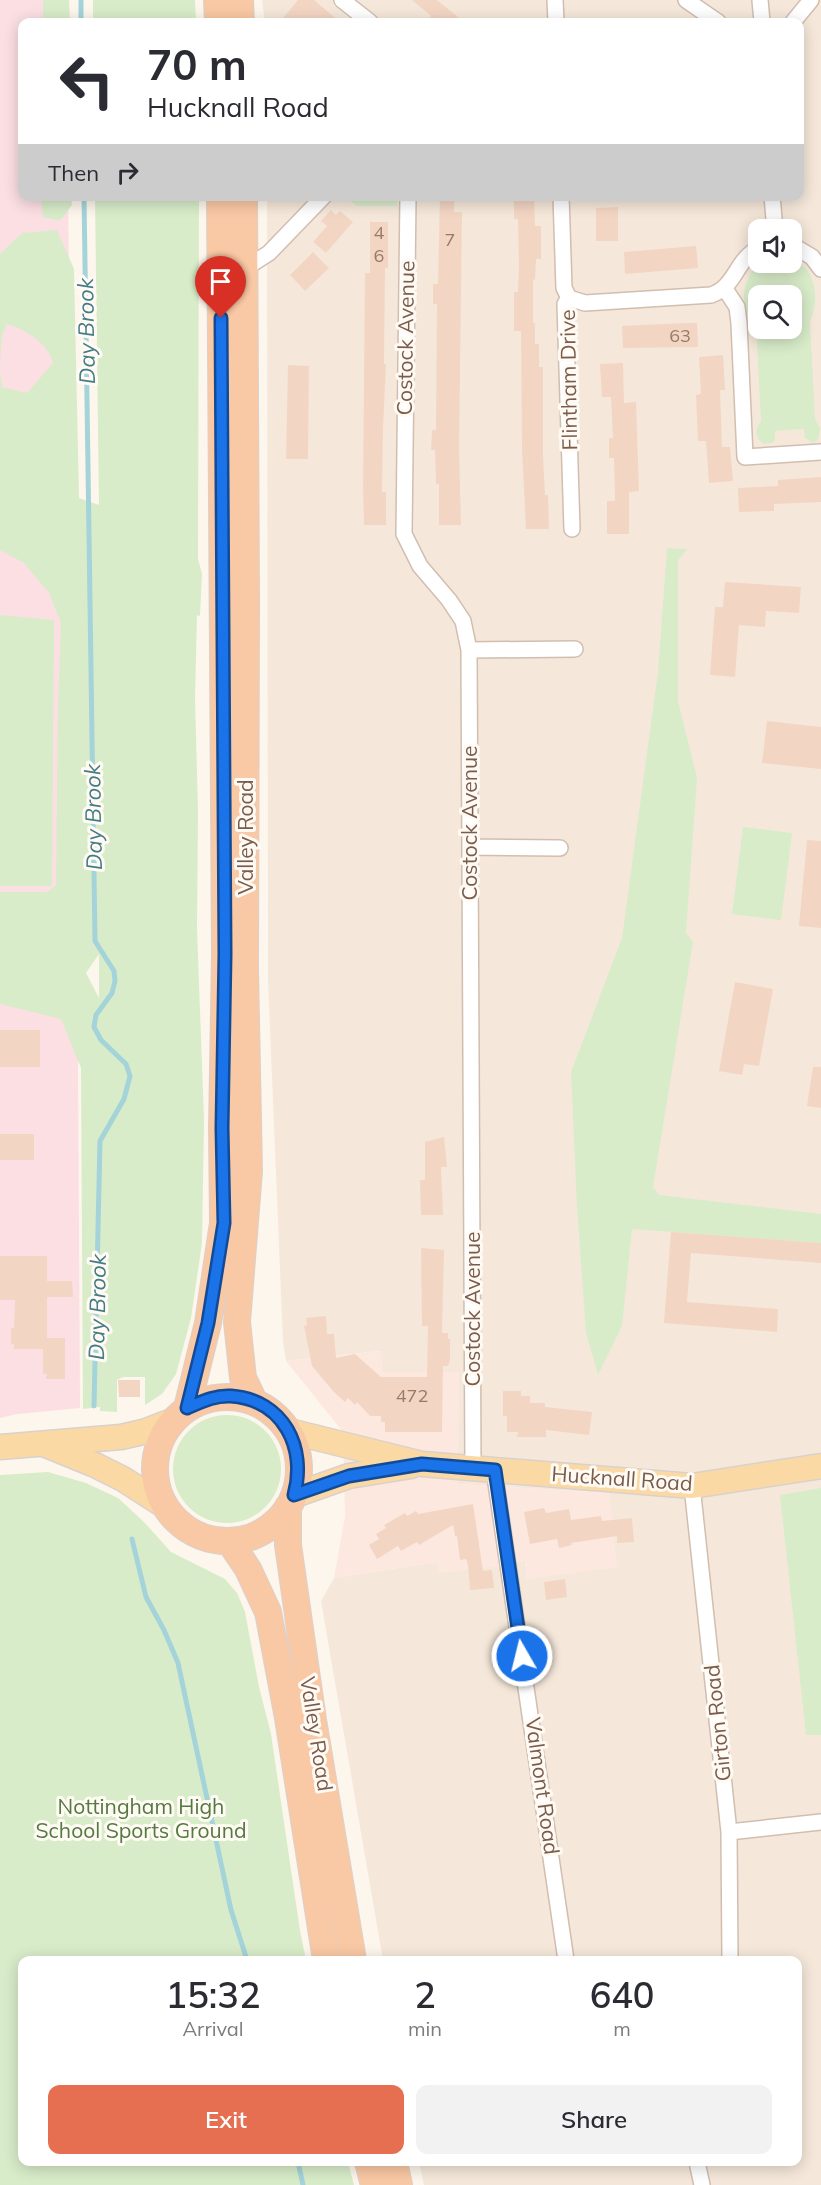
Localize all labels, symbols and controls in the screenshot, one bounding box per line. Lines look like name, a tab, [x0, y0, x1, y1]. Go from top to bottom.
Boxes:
text: 70 m	[147, 38, 247, 91]
icon: left	[48, 42, 126, 120]
text: Hucknall Road	[147, 90, 329, 124]
icon: right	[111, 156, 144, 189]
text: Then	[48, 159, 99, 187]
map controls	[748, 219, 802, 339]
button: sound	[748, 219, 802, 273]
house number: 4	[374, 221, 385, 244]
house number: 7	[445, 228, 455, 251]
house number: 6	[374, 244, 384, 267]
pin	[195, 256, 246, 318]
street label: Costock Avenue	[391, 260, 419, 416]
icon: arrive	[204, 265, 237, 298]
water label: Day Brook	[71, 277, 101, 384]
button: search	[748, 285, 802, 339]
street label: Flintham Drive	[554, 309, 582, 451]
house number: 63	[669, 324, 691, 347]
street label: Costock Avenue	[456, 745, 482, 901]
water label: Day Brook	[78, 763, 108, 870]
street label: Valley Road	[232, 779, 258, 895]
street label: Costock Avenue	[459, 1231, 485, 1387]
water label: Day Brook	[82, 1253, 112, 1360]
house number: 472	[396, 1384, 428, 1407]
street label: Hucknall Road	[551, 1460, 693, 1496]
position arrow	[490, 1624, 554, 1688]
street label: Girton Road	[698, 1664, 736, 1783]
street label: Valley Road	[295, 1675, 339, 1793]
street label: Valmont Road	[521, 1716, 565, 1856]
park label: Nottingham High School Sports Ground	[35, 1793, 247, 1843]
text: 15:32	[166, 1972, 260, 2017]
text: 2	[414, 1972, 436, 2017]
text: 640	[590, 1972, 654, 2017]
text: Arrival	[182, 2016, 244, 2041]
text: min	[408, 2016, 442, 2041]
text: m	[613, 2016, 631, 2041]
button: Exit	[48, 2085, 404, 2154]
button: Share	[416, 2085, 772, 2154]

